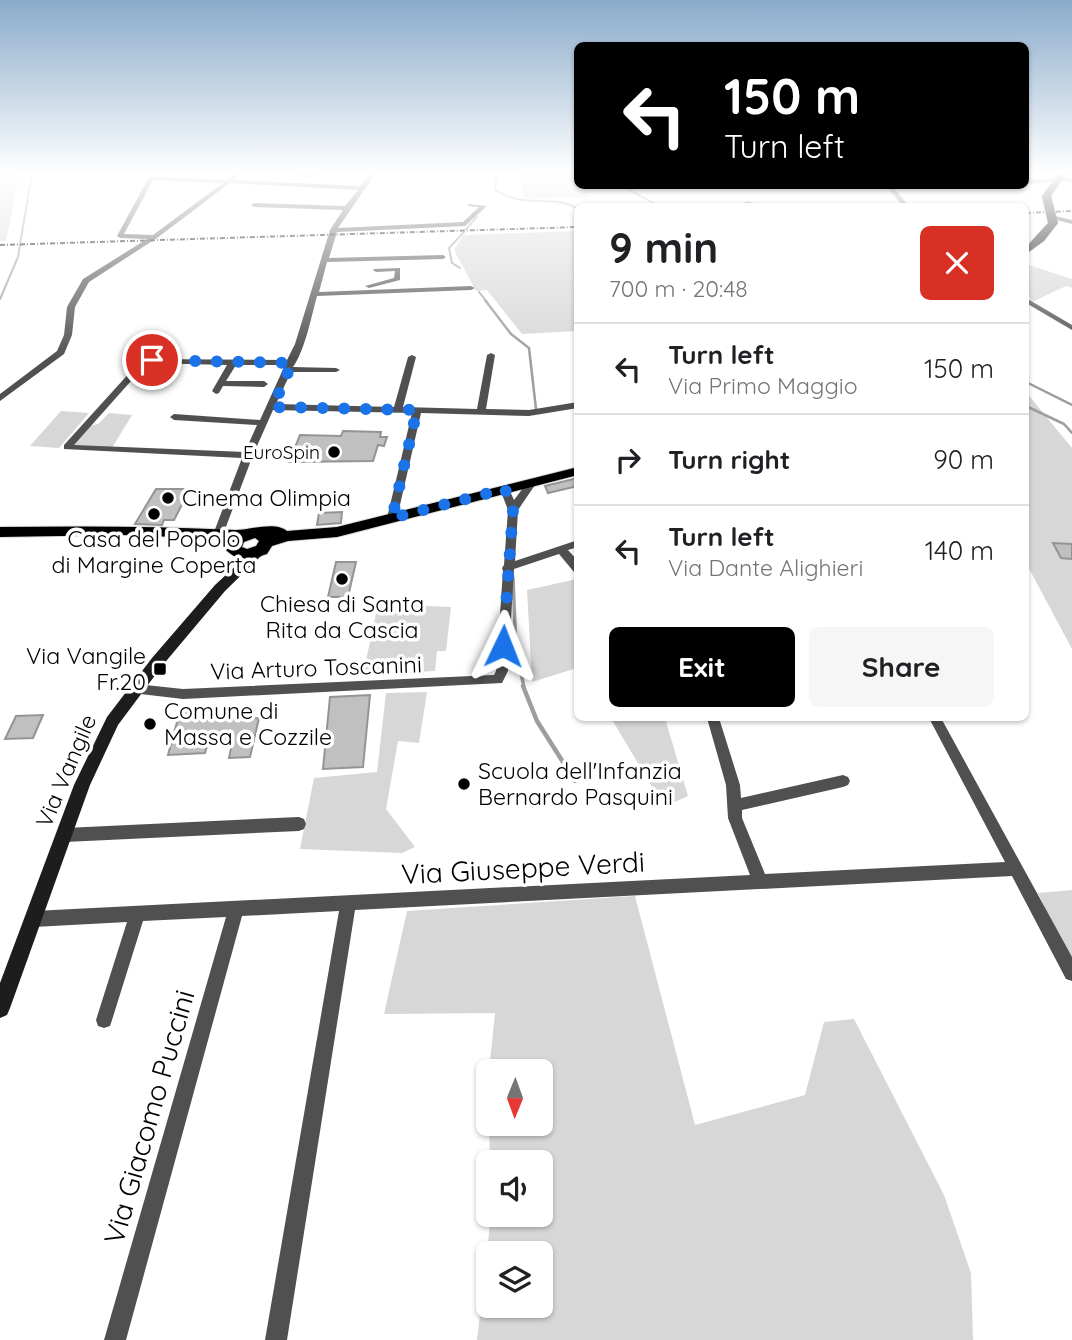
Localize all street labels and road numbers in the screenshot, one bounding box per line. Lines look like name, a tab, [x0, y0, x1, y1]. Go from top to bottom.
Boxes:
street label: Via Arturo Toscanini	[210, 649, 422, 686]
street label: Via Vangile	[29, 710, 102, 832]
street label: Via Giuseppe Verdi	[400, 844, 646, 891]
street label: Via Giacomo Puccini	[95, 986, 202, 1248]

